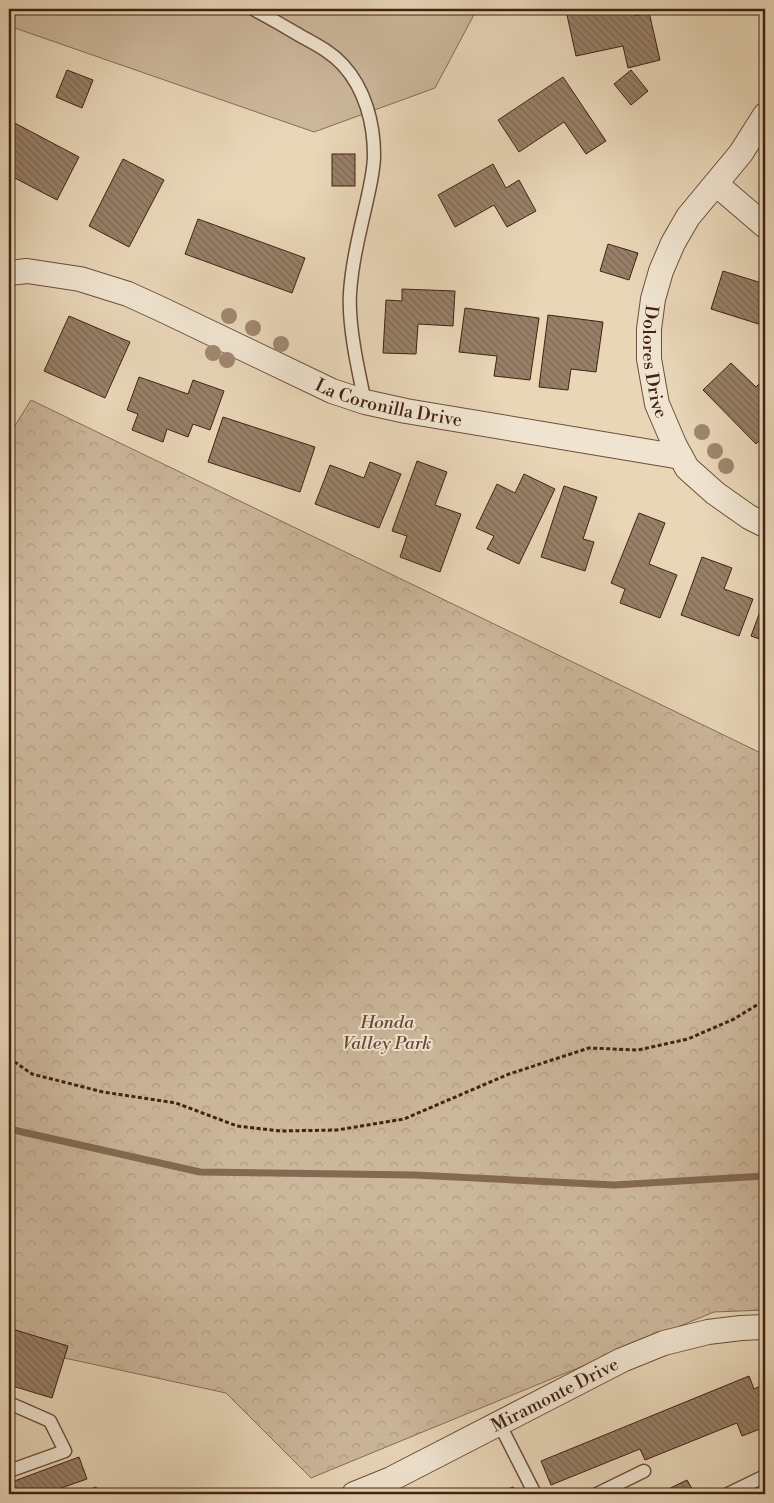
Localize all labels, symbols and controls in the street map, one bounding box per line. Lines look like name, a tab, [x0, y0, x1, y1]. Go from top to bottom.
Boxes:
street label: Dolores Drive	[638, 304, 673, 422]
street label: La Coronilla Drive	[311, 373, 464, 432]
park label: Honda Valley Park	[343, 1011, 431, 1055]
street label: Miramonte Drive	[487, 1352, 622, 1437]

